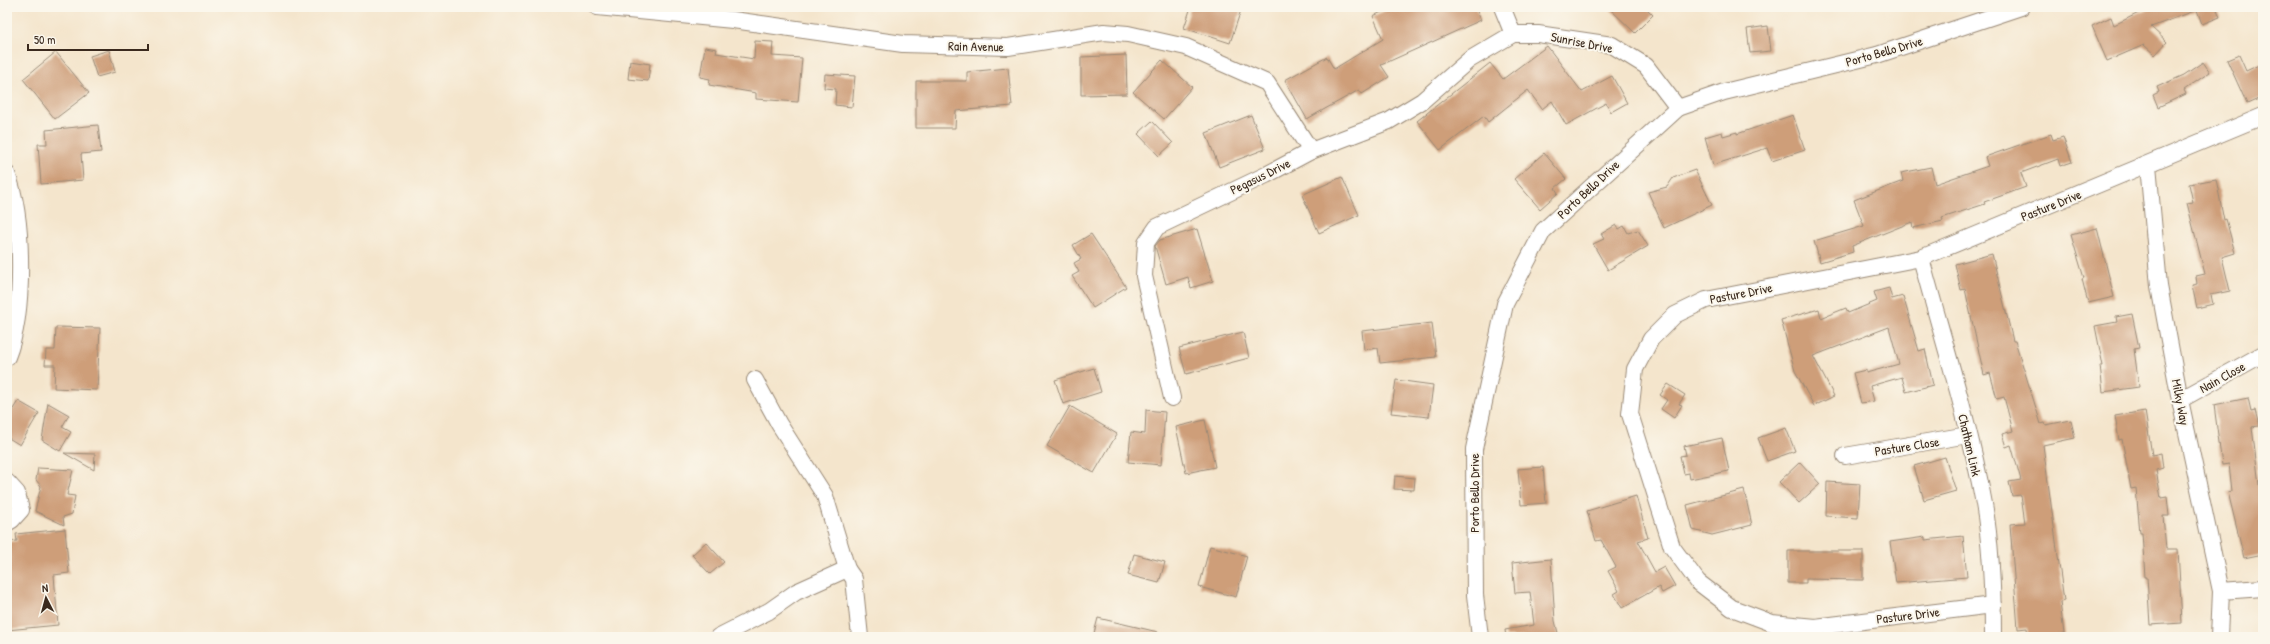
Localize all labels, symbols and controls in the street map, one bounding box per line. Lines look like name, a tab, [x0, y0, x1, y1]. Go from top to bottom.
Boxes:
scale bar	[28, 26, 148, 52]
street label: Sunrise Drive	[1550, 27, 1614, 57]
text: 50 m	[34, 31, 55, 48]
street label: Porto Bello Drive	[1843, 31, 1925, 71]
street label: Rain Avenue	[948, 37, 1004, 55]
street label: Pegasus Drive	[1227, 154, 1293, 198]
street label: Porto Bello Drive	[1553, 155, 1623, 223]
street label: Pasture Drive	[2018, 185, 2084, 225]
street label: Pasture Drive	[1708, 278, 1774, 308]
street label: Nain Close	[2196, 357, 2248, 397]
street label: Milky Way	[2168, 377, 2194, 427]
street label: Chatham Link	[1954, 412, 1986, 479]
street label: Pasture Close	[1873, 432, 1941, 460]
street label: Porto Bello Drive	[1465, 453, 1483, 533]
north arrow	[26, 578, 66, 618]
text: N	[41, 581, 49, 595]
street label: Pasture Drive	[1875, 602, 1941, 628]

